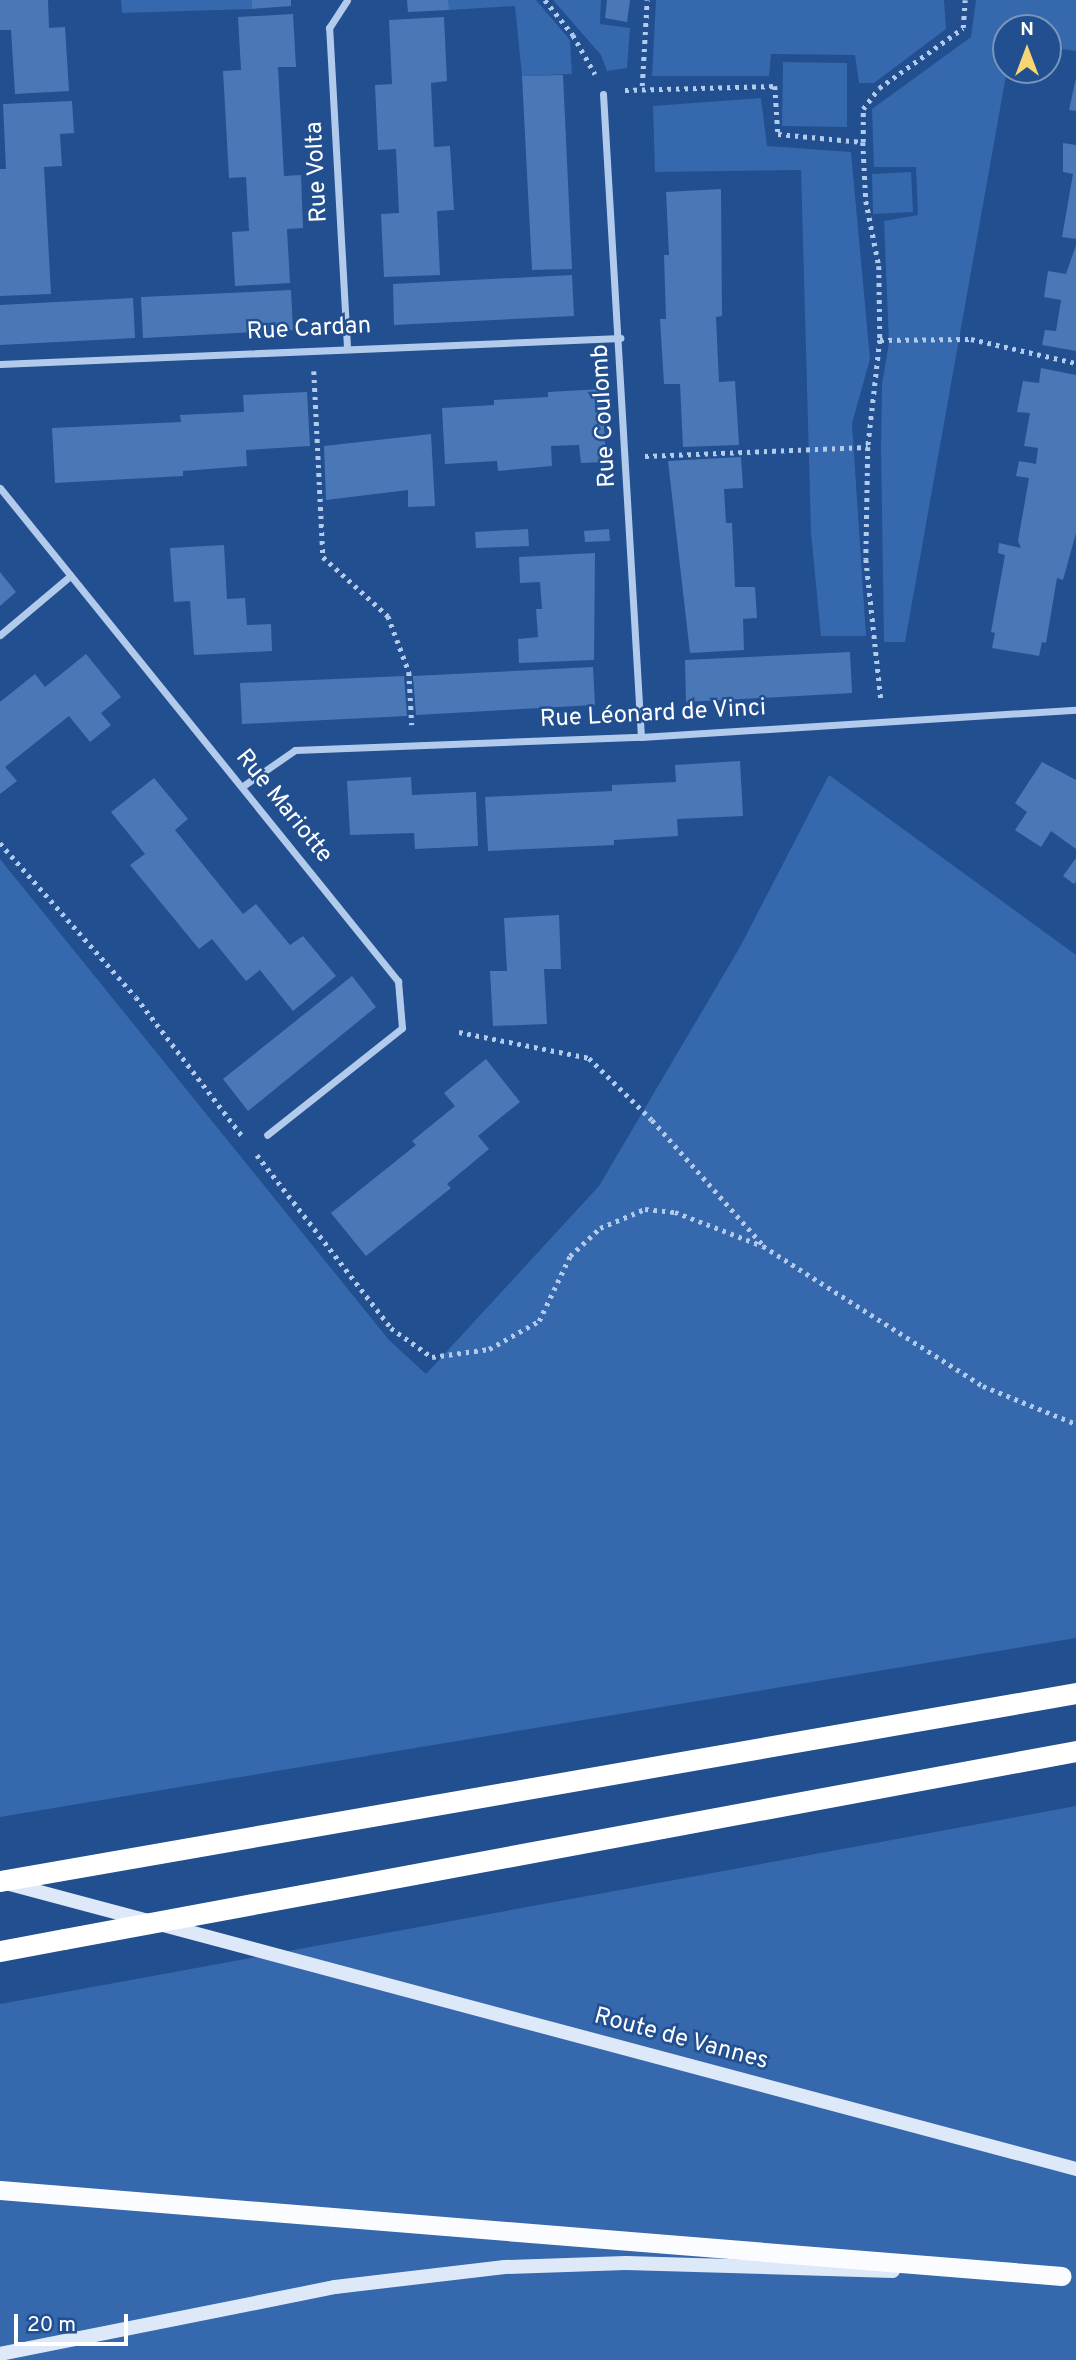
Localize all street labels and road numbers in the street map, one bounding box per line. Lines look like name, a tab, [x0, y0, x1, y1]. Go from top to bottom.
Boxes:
street label: Rue Volta	[301, 120, 335, 224]
street label: Rue Cardan	[246, 312, 372, 348]
street label: Rue Coulomb	[587, 344, 623, 488]
street label: Rue Léonard de Vinci	[539, 695, 767, 735]
street label: Rue Mariotte	[228, 744, 338, 870]
street label: Route de Vannes	[590, 2003, 772, 2077]

